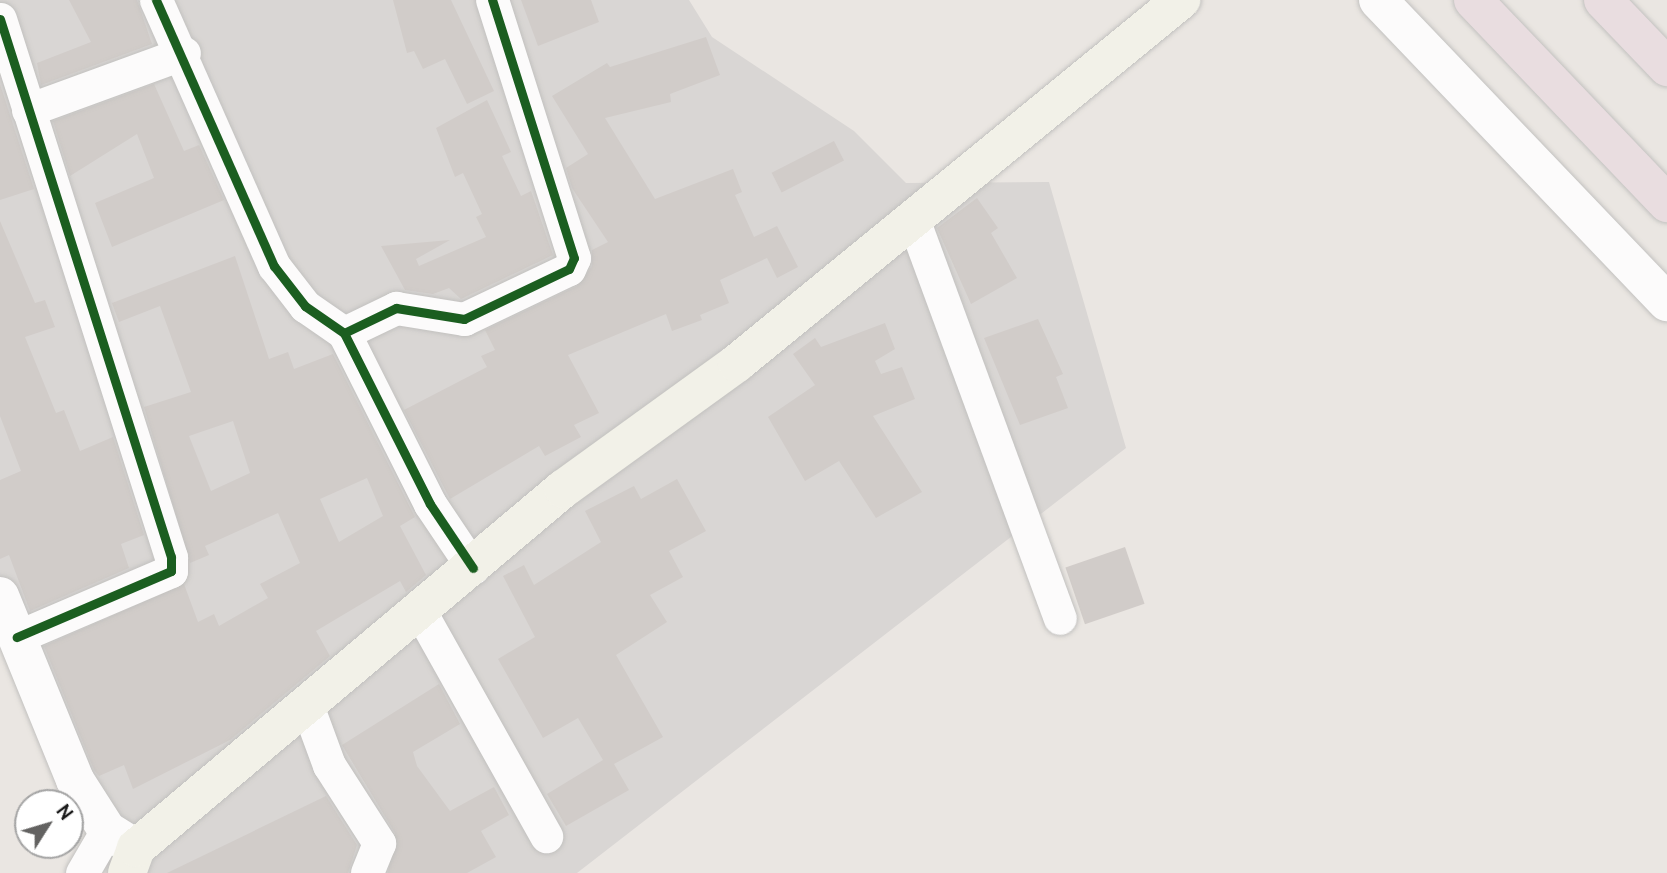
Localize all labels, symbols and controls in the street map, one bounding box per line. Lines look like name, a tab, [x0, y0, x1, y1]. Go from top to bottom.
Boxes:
north arrow	[14, 789, 84, 859]
text: N	[51, 800, 78, 825]

